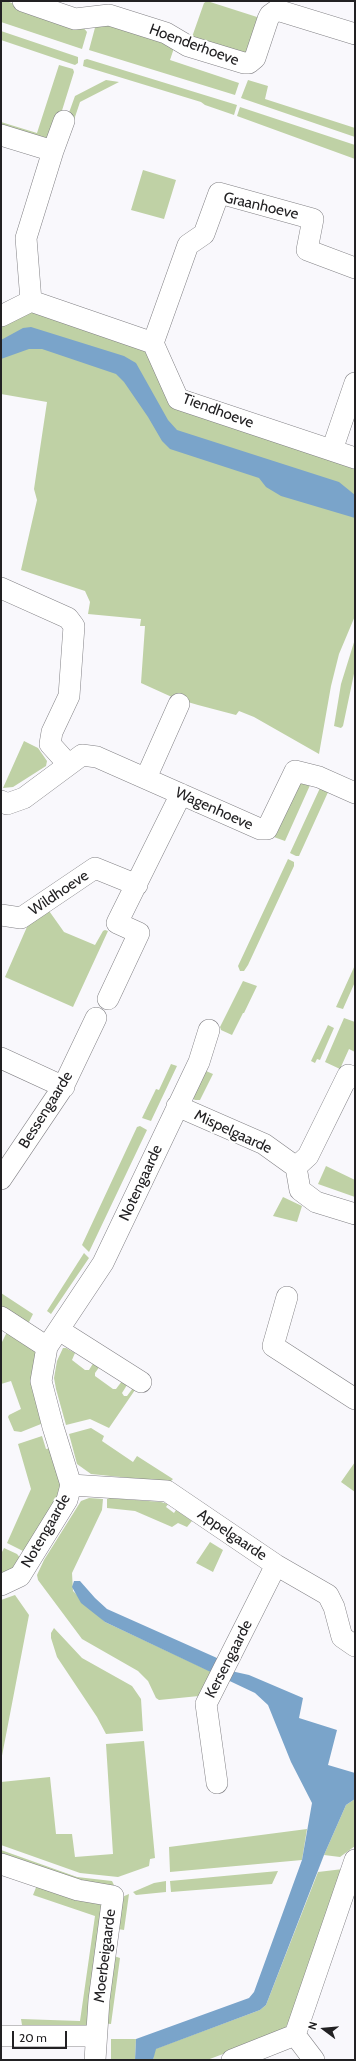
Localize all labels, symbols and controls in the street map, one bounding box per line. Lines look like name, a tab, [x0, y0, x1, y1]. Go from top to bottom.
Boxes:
street label: Hoenderhoeve	[147, 20, 241, 70]
street label: Graanhoeve	[222, 189, 300, 223]
street label: Tiendhoeve	[180, 390, 256, 432]
street label: Wagenhoeve	[172, 784, 256, 834]
street label: Wildhoeve	[26, 867, 92, 919]
street label: Bessengaarde	[15, 1068, 77, 1152]
street label: Mispelgaarde	[191, 1106, 275, 1158]
street label: Notengaarde	[116, 1142, 166, 1224]
street label: Notengaarde	[18, 1491, 74, 1571]
street label: Appelgaarde	[194, 1505, 270, 1565]
street label: Kersengaarde	[202, 1617, 256, 1701]
street label: Moerbeigaarde	[90, 1908, 120, 2004]
north arrow	[304, 2009, 344, 2049]
text: N	[305, 2020, 320, 2031]
scale bar	[14, 2023, 69, 2049]
text: 20 m	[19, 2030, 47, 2045]

